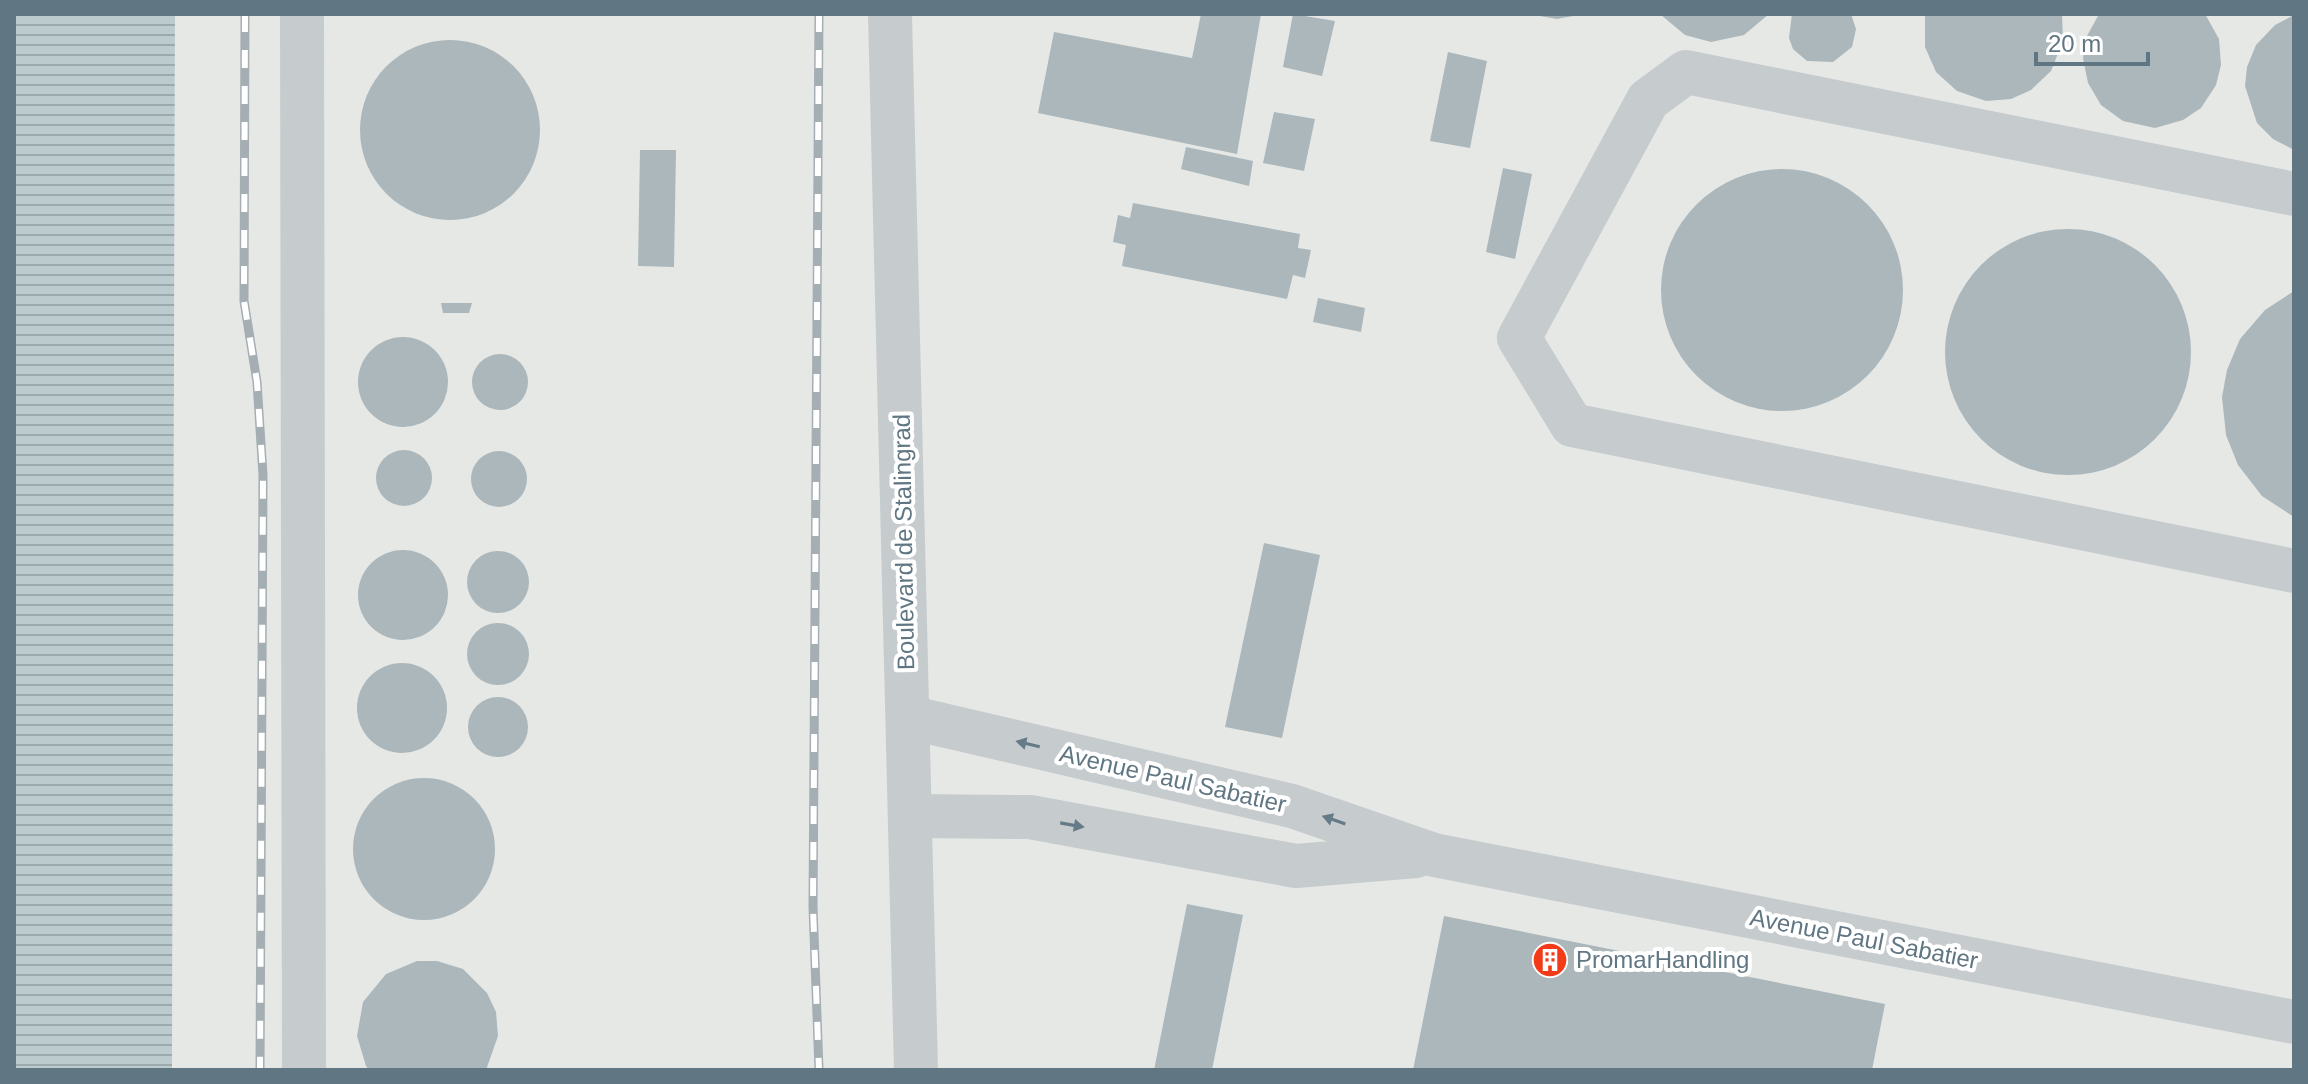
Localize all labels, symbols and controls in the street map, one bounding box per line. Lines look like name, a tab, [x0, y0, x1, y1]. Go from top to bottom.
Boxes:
scale bar	[2036, 16, 2148, 66]
text: 20 m	[2048, 30, 2101, 57]
street label: Boulevard de Stalingrad	[888, 414, 919, 670]
one-way arrow	[1015, 738, 1040, 750]
street label: Avenue Paul Sabatier	[1057, 739, 1289, 818]
one-way arrow	[1322, 814, 1346, 826]
one-way arrow	[1060, 819, 1085, 831]
street label: Avenue Paul Sabatier	[1748, 903, 1980, 974]
building icon: PromarHandling	[1531, 941, 1569, 979]
place label: PromarHandling	[1576, 946, 1749, 973]

